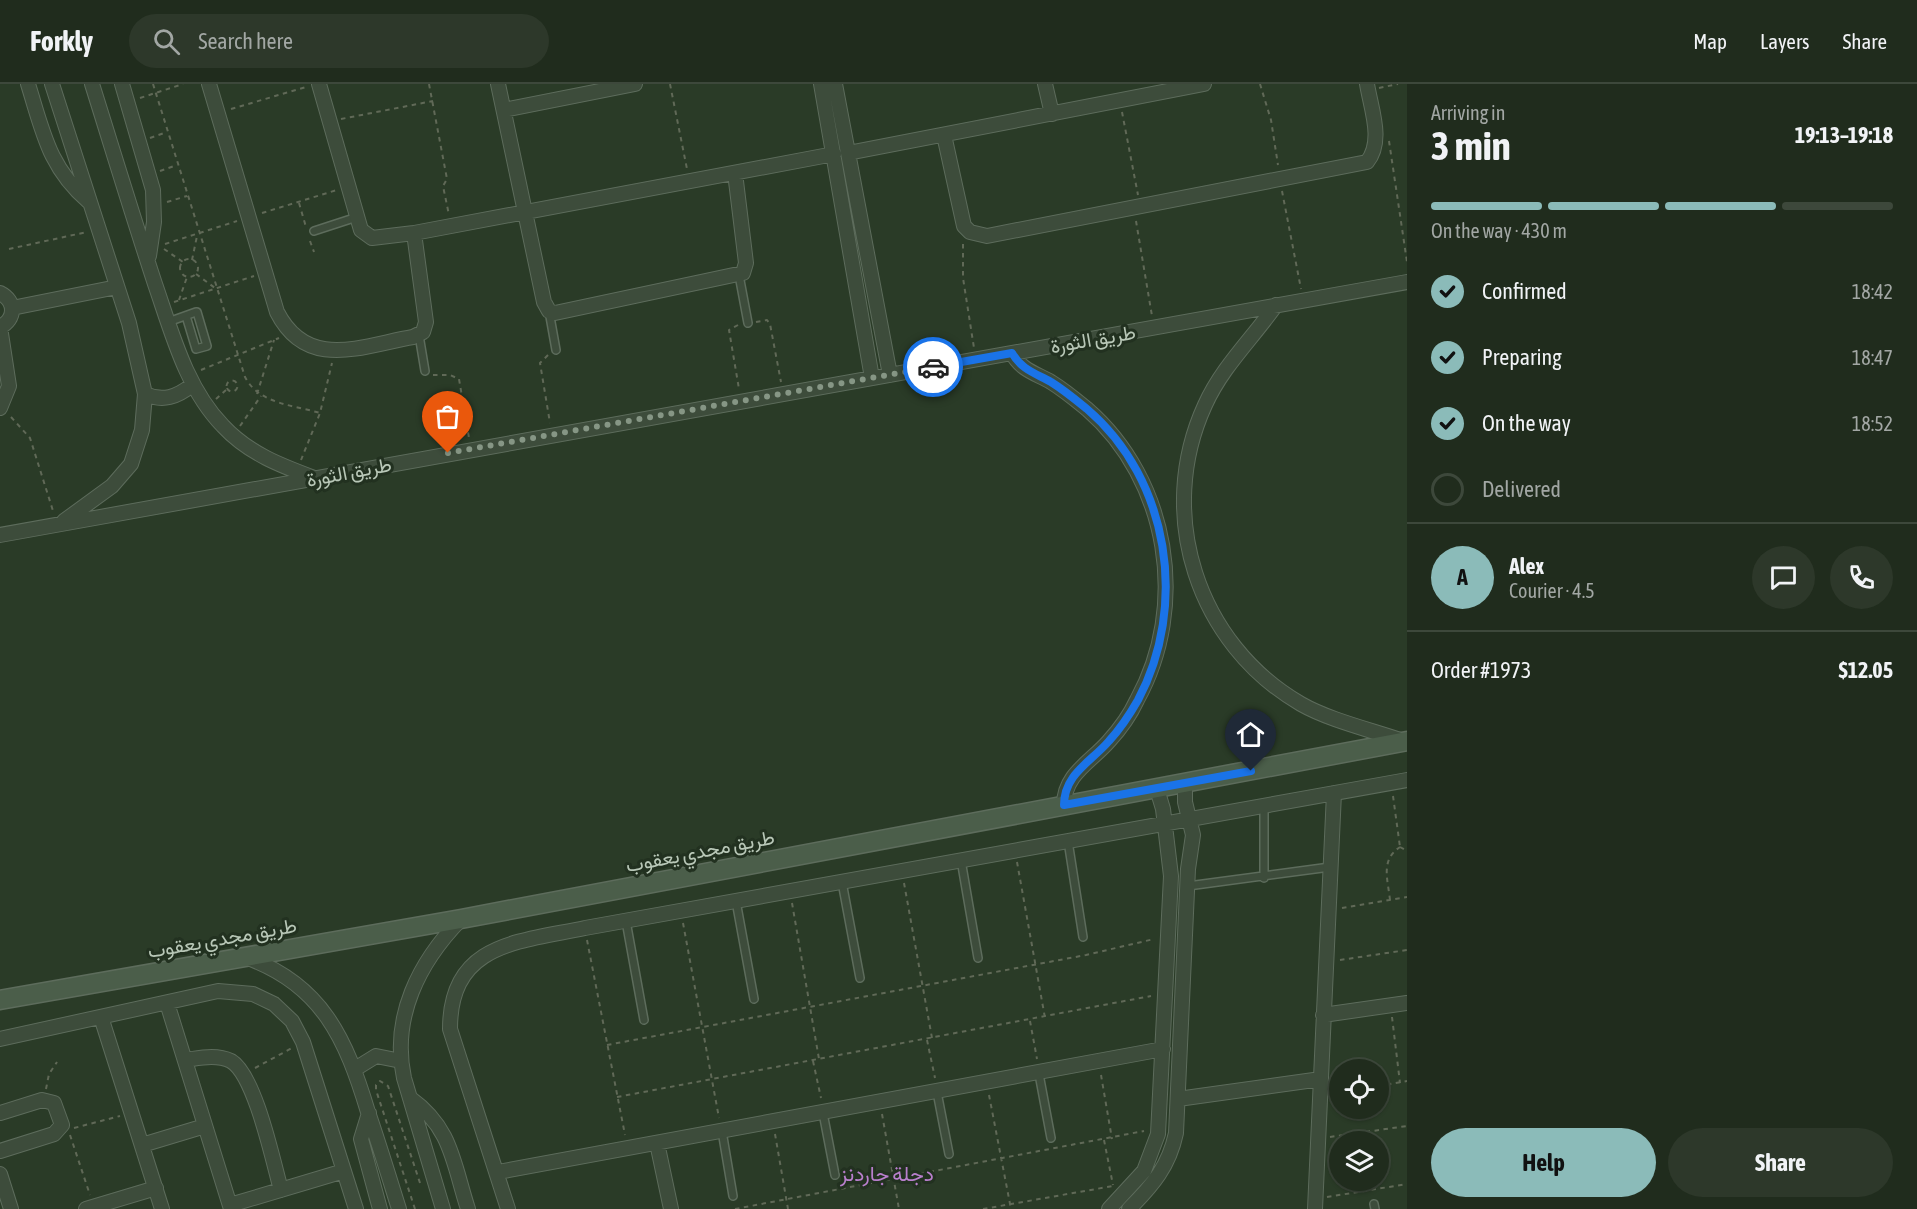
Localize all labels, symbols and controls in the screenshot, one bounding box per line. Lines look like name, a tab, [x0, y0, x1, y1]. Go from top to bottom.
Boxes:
search box	[129, 14, 549, 68]
text: Forkly	[30, 25, 93, 57]
icon: search	[150, 25, 183, 58]
text: Search here	[198, 28, 293, 54]
text: Map	[1693, 29, 1727, 53]
text: Layers	[1760, 29, 1810, 53]
text: Share	[1843, 29, 1887, 53]
text: Arriving in	[1431, 101, 1505, 124]
text: 19:13–19:18	[1795, 122, 1893, 148]
text: 3 min	[1431, 124, 1511, 168]
text: On the way · 430 m	[1431, 219, 1567, 242]
icon: check	[1431, 275, 1464, 308]
text: Confirmed	[1482, 278, 1567, 304]
text: 18:42	[1852, 280, 1893, 303]
street label: طريق الثورة	[1048, 320, 1138, 359]
courier	[903, 337, 963, 397]
icon: check	[1431, 341, 1464, 374]
text: Preparing	[1482, 344, 1562, 370]
text: 18:47	[1852, 346, 1893, 369]
icon: car	[917, 351, 950, 384]
pin	[422, 391, 473, 453]
icon: bag	[431, 400, 464, 433]
icon: check	[1431, 407, 1464, 440]
text: On the way	[1482, 410, 1571, 436]
text: 18:52	[1852, 412, 1893, 435]
street label: طريق الثورة	[304, 452, 394, 493]
text: Delivered	[1482, 476, 1561, 502]
button: chat	[1752, 546, 1815, 609]
button: phone	[1830, 546, 1893, 609]
text: Alex	[1509, 553, 1544, 579]
text: A	[1457, 564, 1468, 590]
text: Courier · 4.5	[1509, 579, 1595, 602]
text: Order #1973	[1431, 657, 1531, 683]
text: $12.05	[1838, 657, 1893, 683]
pin	[1225, 709, 1276, 771]
icon: home	[1234, 718, 1267, 751]
street label: طريق مجدي يعقوب	[624, 825, 777, 882]
street label: طريق مجدي يعقوب	[146, 913, 299, 968]
map controls	[1329, 1059, 1389, 1191]
button: locate	[1329, 1059, 1389, 1119]
button: Help	[1431, 1128, 1656, 1197]
button: Share	[1668, 1128, 1893, 1197]
button: layers	[1329, 1131, 1389, 1191]
district label: دجلة جاردنز	[839, 1161, 934, 1187]

